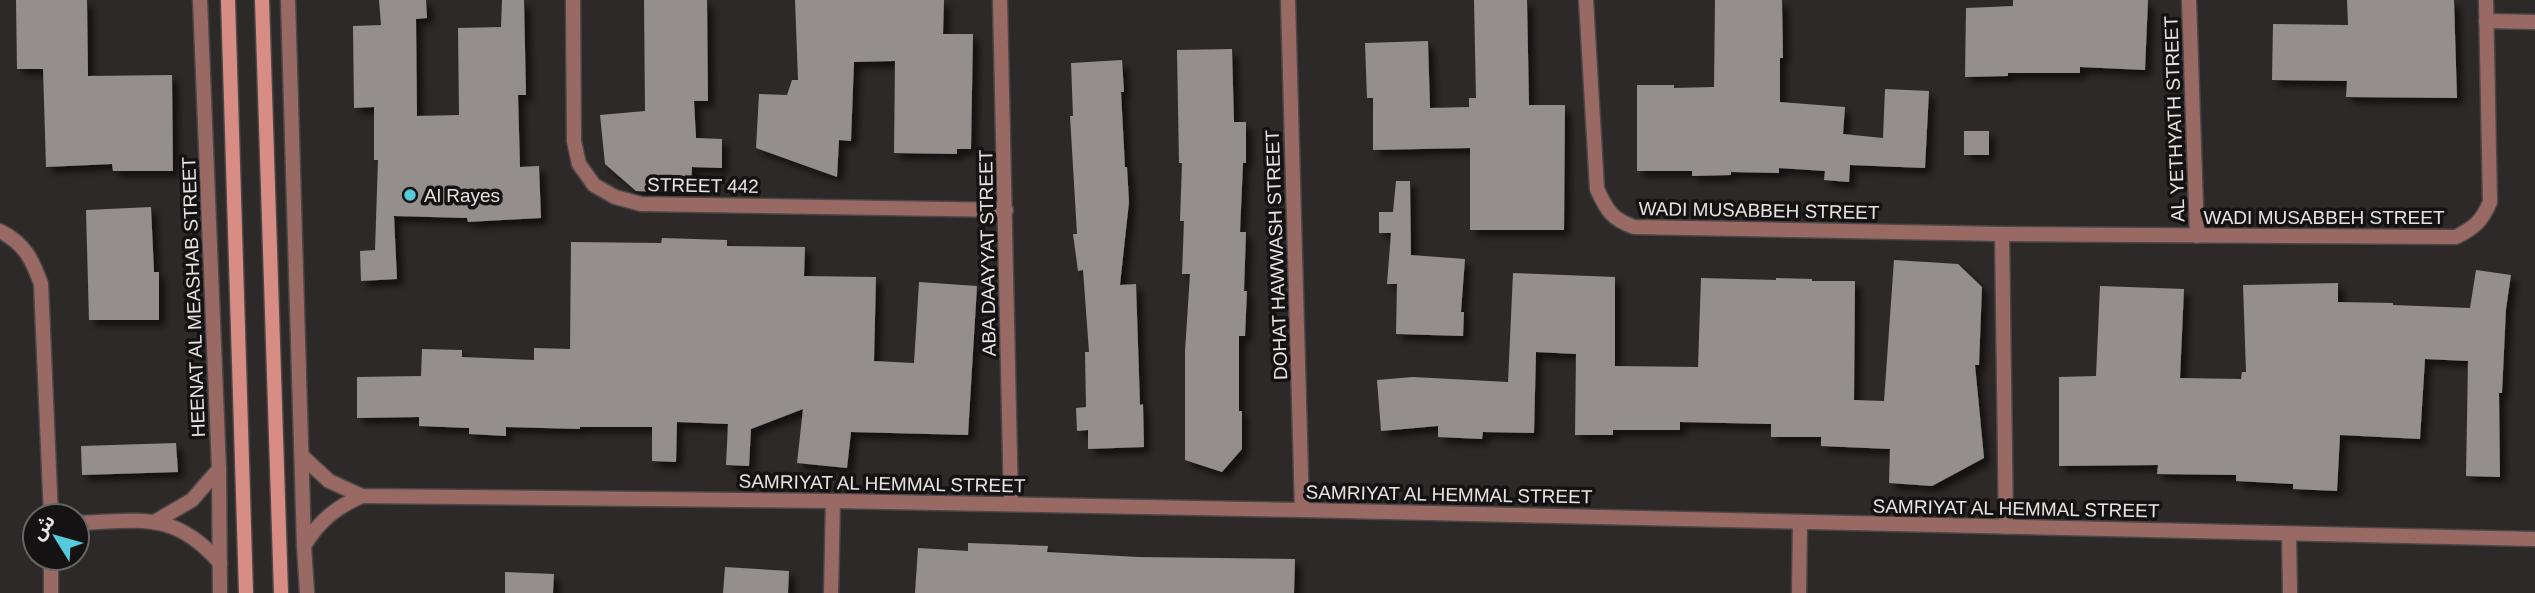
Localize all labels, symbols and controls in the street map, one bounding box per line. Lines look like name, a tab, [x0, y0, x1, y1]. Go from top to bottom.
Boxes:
street label: AL YETHYATH STREET	[2160, 15, 2189, 222]
street label: DOHAT HAWWASH STREET	[1262, 129, 1291, 380]
street label: ABA DAAYYAT STREET	[975, 149, 1000, 356]
street label: HEENAT AL MEASHAB STREET	[178, 156, 209, 438]
street label: STREET 442	[647, 174, 759, 197]
place label: Al Rayes	[424, 185, 500, 206]
marker: Al Rayes	[402, 187, 418, 203]
street label: WADI MUSABBEH STREET	[1638, 198, 1880, 223]
street label: WADI MUSABBEH STREET	[2203, 207, 2445, 228]
street label: SAMRIYAT AL HEMMAL STREET	[738, 470, 1026, 497]
street label: SAMRIYAT AL HEMMAL STREET	[1305, 481, 1593, 508]
street label: SAMRIYAT AL HEMMAL STREET	[1872, 495, 2160, 522]
north arrow	[21, 502, 91, 572]
text: ش	[27, 510, 59, 544]

